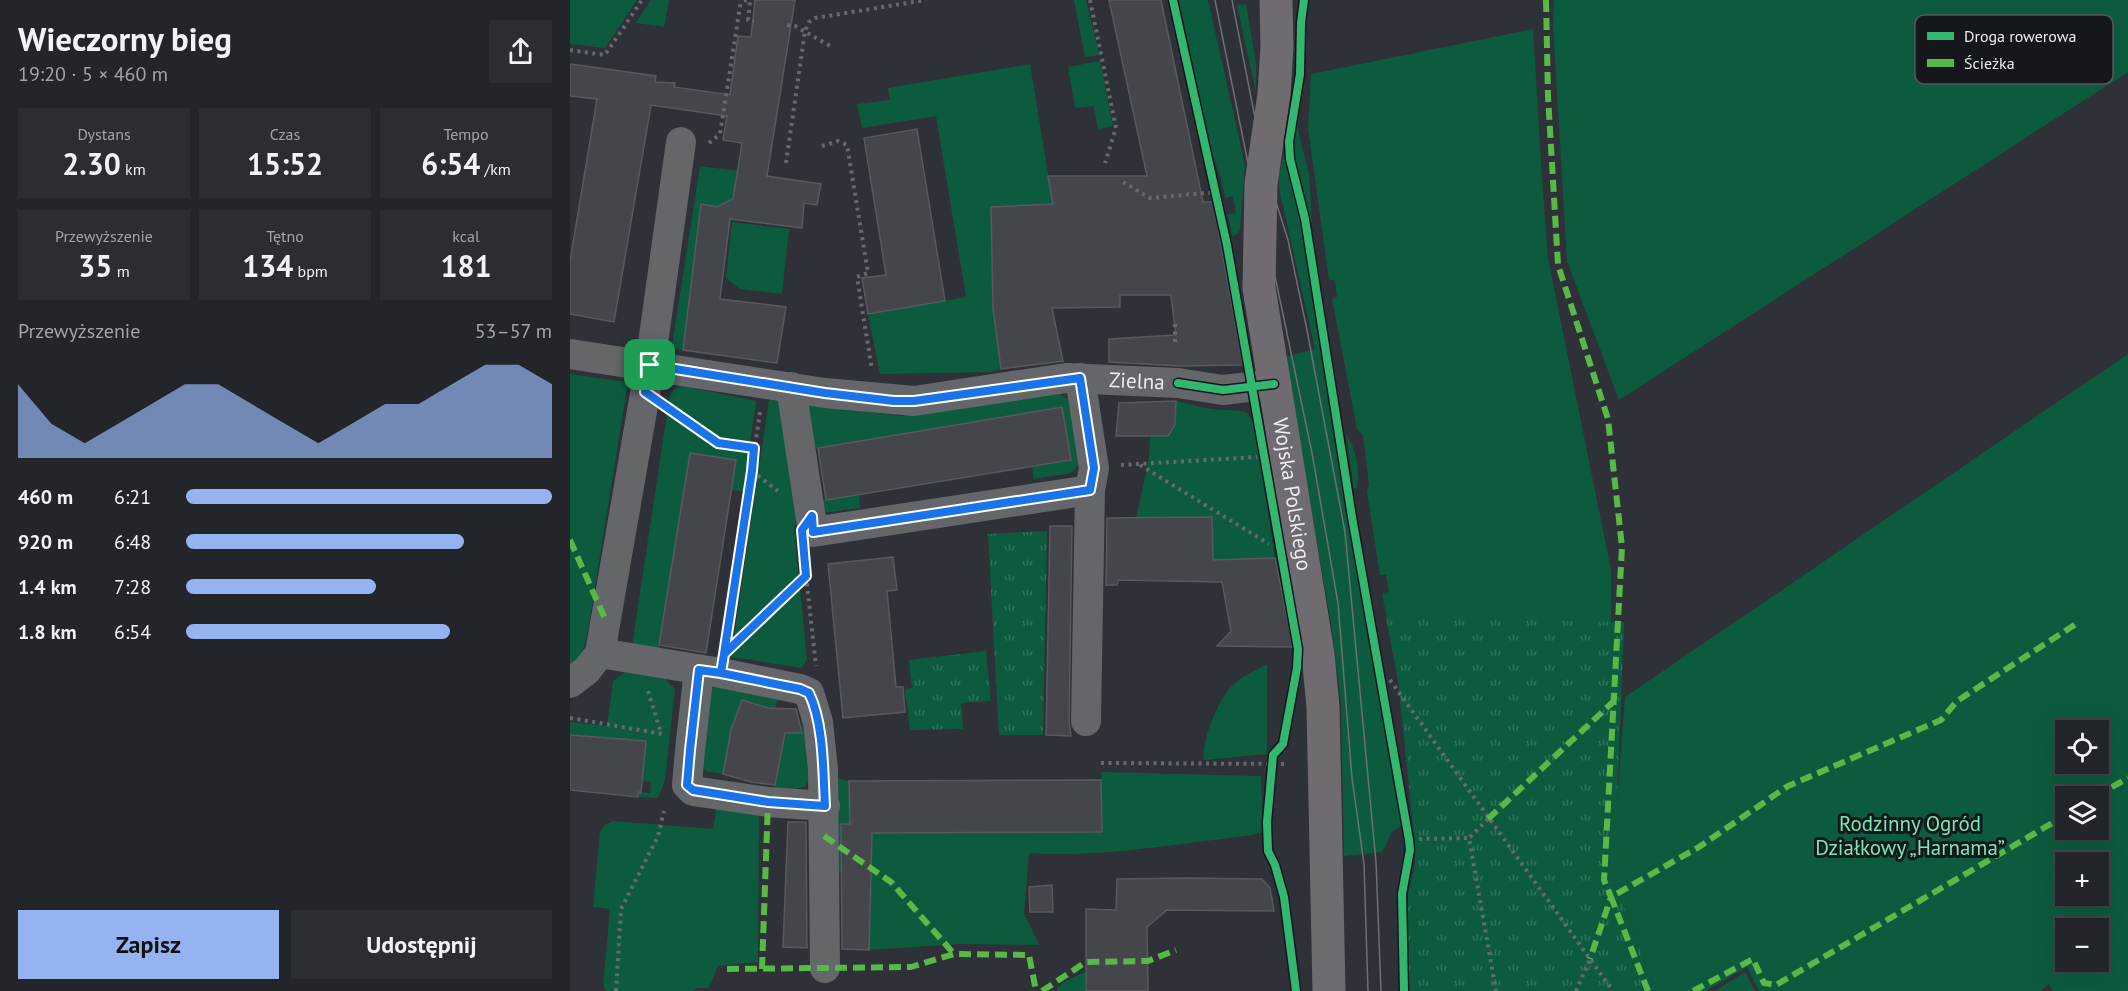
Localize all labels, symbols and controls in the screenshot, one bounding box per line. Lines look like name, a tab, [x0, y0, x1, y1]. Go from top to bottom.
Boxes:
legend	[1915, 15, 2113, 84]
text: Wieczorny bieg	[18, 17, 232, 60]
button: share	[489, 20, 552, 83]
text: Droga rowerowa	[1964, 26, 2076, 46]
text: Ścieżka	[1964, 53, 2015, 73]
text: 19:20 · 5 × 460 m	[18, 61, 168, 87]
text: Dystans	[77, 124, 131, 144]
text: Czas	[270, 124, 300, 144]
text: Tempo	[443, 124, 489, 144]
text: 2.30	[62, 144, 121, 183]
text: 15:52	[247, 144, 323, 183]
text: 6:54	[421, 144, 480, 183]
text: km	[121, 159, 146, 179]
text: /km	[480, 159, 511, 179]
text: Przewyższenie	[55, 226, 153, 246]
text: Tętno	[266, 226, 304, 246]
text: kcal	[452, 226, 480, 246]
text: 35	[78, 246, 112, 285]
text: 134	[242, 246, 293, 285]
text: 181	[440, 246, 492, 285]
text: m	[112, 261, 130, 281]
text: bpm	[293, 261, 328, 281]
text: Przewyższenie	[18, 318, 140, 344]
text: 53–57 m	[475, 318, 552, 344]
pin	[624, 339, 675, 390]
icon: arrive	[633, 348, 666, 381]
street label: Zielna	[1108, 366, 1165, 395]
street label: Wojska Polskiego	[1267, 416, 1318, 572]
text: 460 m	[18, 484, 73, 510]
text: 6:21	[114, 484, 151, 510]
text: 920 m	[18, 529, 73, 555]
text: 6:48	[114, 529, 151, 555]
text: 1.4 km	[18, 574, 77, 600]
text: 7:28	[114, 574, 151, 600]
text: 1.8 km	[18, 619, 77, 645]
text: 6:54	[114, 619, 151, 645]
map controls	[2055, 720, 2109, 972]
button: locate	[2055, 720, 2109, 774]
button: layers	[2055, 786, 2109, 840]
park label: Rodzinny Ogród Działkowy „Harnama”	[1815, 810, 2005, 861]
button: +	[2055, 852, 2109, 906]
button: Zapisz	[18, 910, 279, 979]
button: Udostępnij	[291, 910, 552, 979]
button: −	[2055, 918, 2109, 972]

